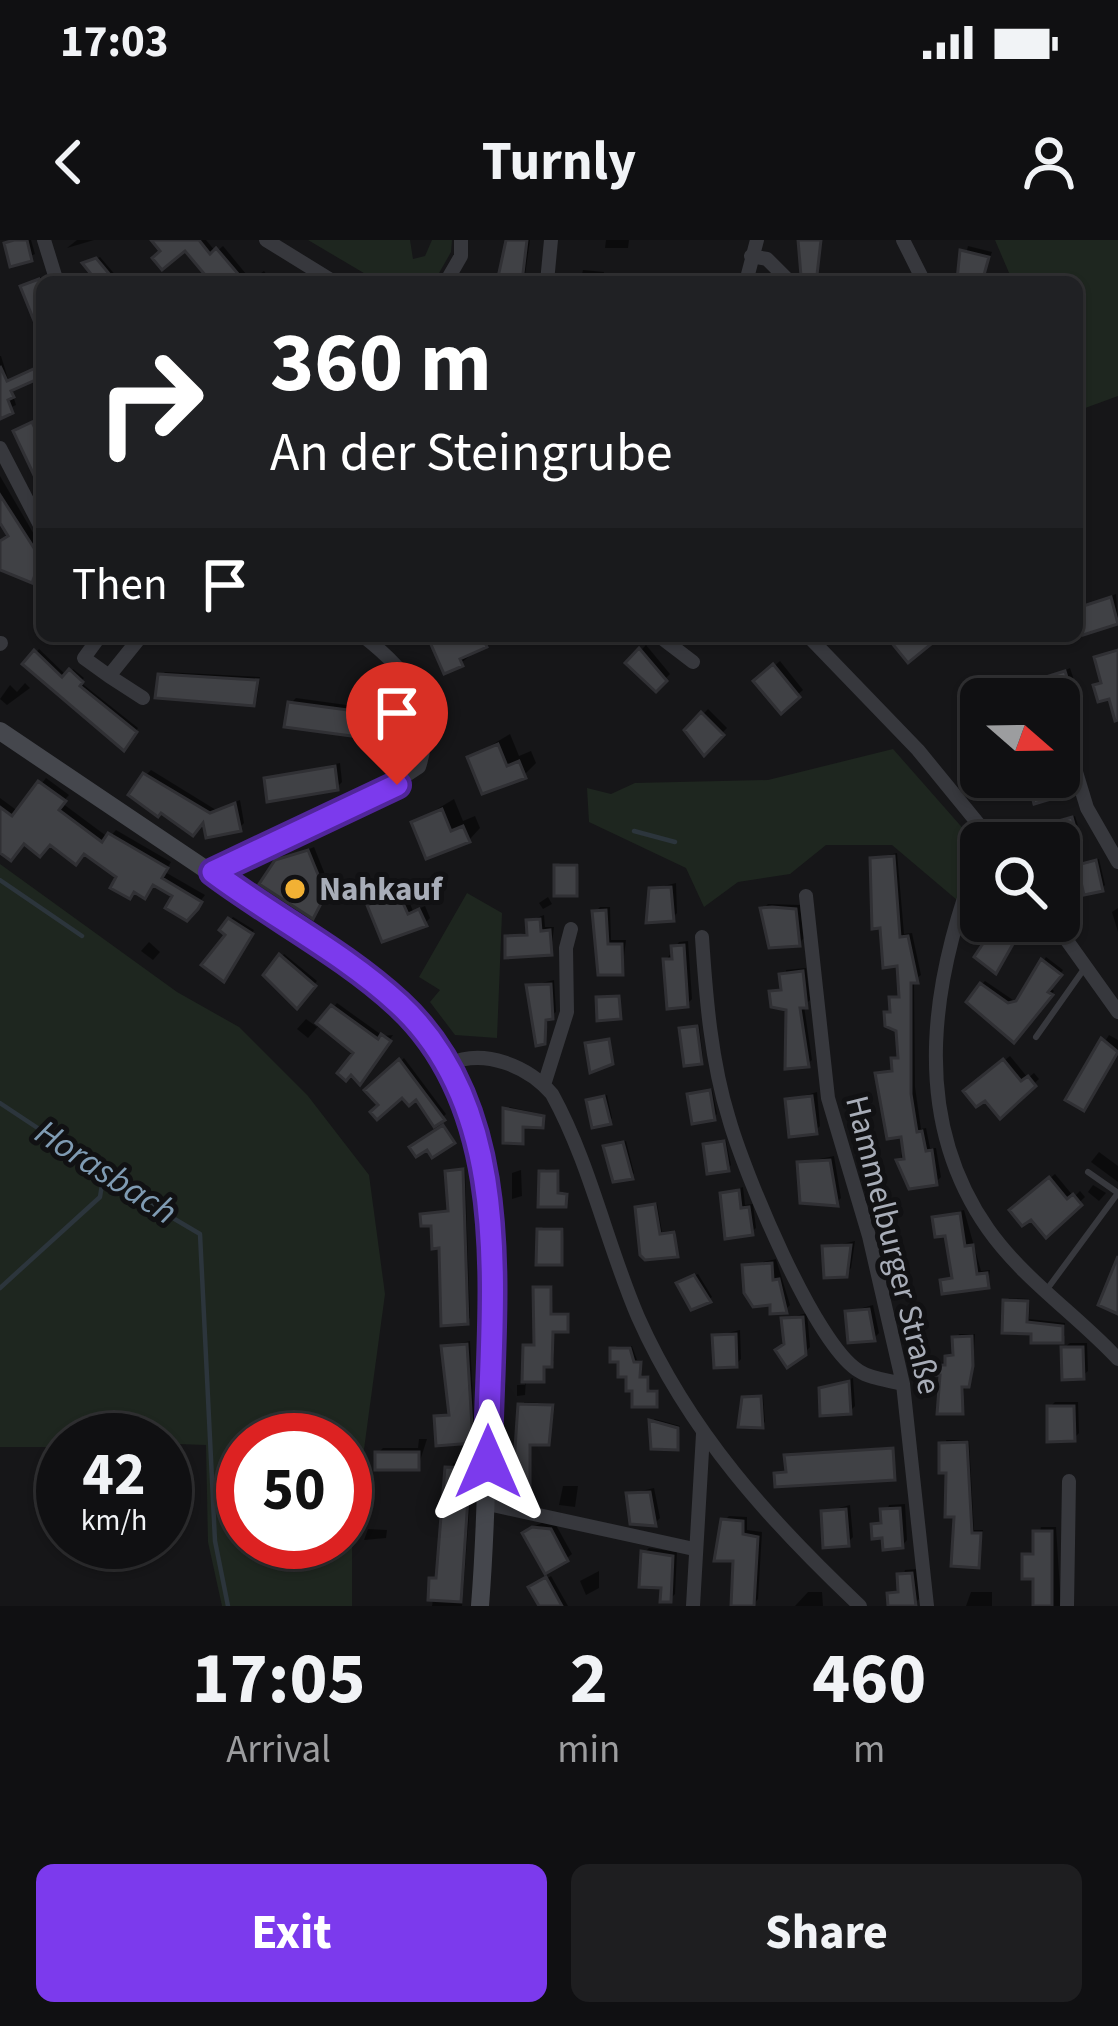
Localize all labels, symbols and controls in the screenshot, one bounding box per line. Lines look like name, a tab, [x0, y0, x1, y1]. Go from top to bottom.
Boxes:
text: 17:03	[60, 10, 169, 74]
text: Turnly	[482, 124, 636, 201]
icon: back	[36, 129, 102, 195]
icon: person	[1016, 129, 1082, 195]
text: 360 m	[270, 304, 492, 424]
icon: right	[72, 324, 228, 480]
text: An der Steingrube	[270, 415, 673, 492]
icon: arrive	[192, 552, 258, 618]
text: Then	[72, 553, 168, 617]
pin	[346, 662, 448, 785]
north arrow	[960, 678, 1080, 798]
map controls	[960, 678, 1080, 942]
icon: arrive	[364, 680, 430, 746]
button: search	[960, 822, 1080, 942]
place label: Nahkauf	[319, 866, 444, 913]
marker: Nahkauf	[282, 876, 308, 902]
street label: Hammelburger Straße	[833, 1091, 953, 1399]
water label: Horasbach	[25, 1107, 187, 1237]
position arrow	[425, 1399, 551, 1525]
speed limit sign: 50	[216, 1413, 372, 1569]
text: 42	[82, 1433, 146, 1518]
text: km/h	[81, 1499, 147, 1542]
text: 17:05	[192, 1628, 365, 1731]
text: 2	[570, 1628, 608, 1731]
text: 460	[812, 1628, 926, 1731]
text: Arrival	[226, 1722, 331, 1778]
text: min	[557, 1722, 620, 1778]
text: m	[853, 1722, 885, 1778]
button: Exit	[36, 1864, 547, 2002]
button: Share	[571, 1864, 1082, 2002]

